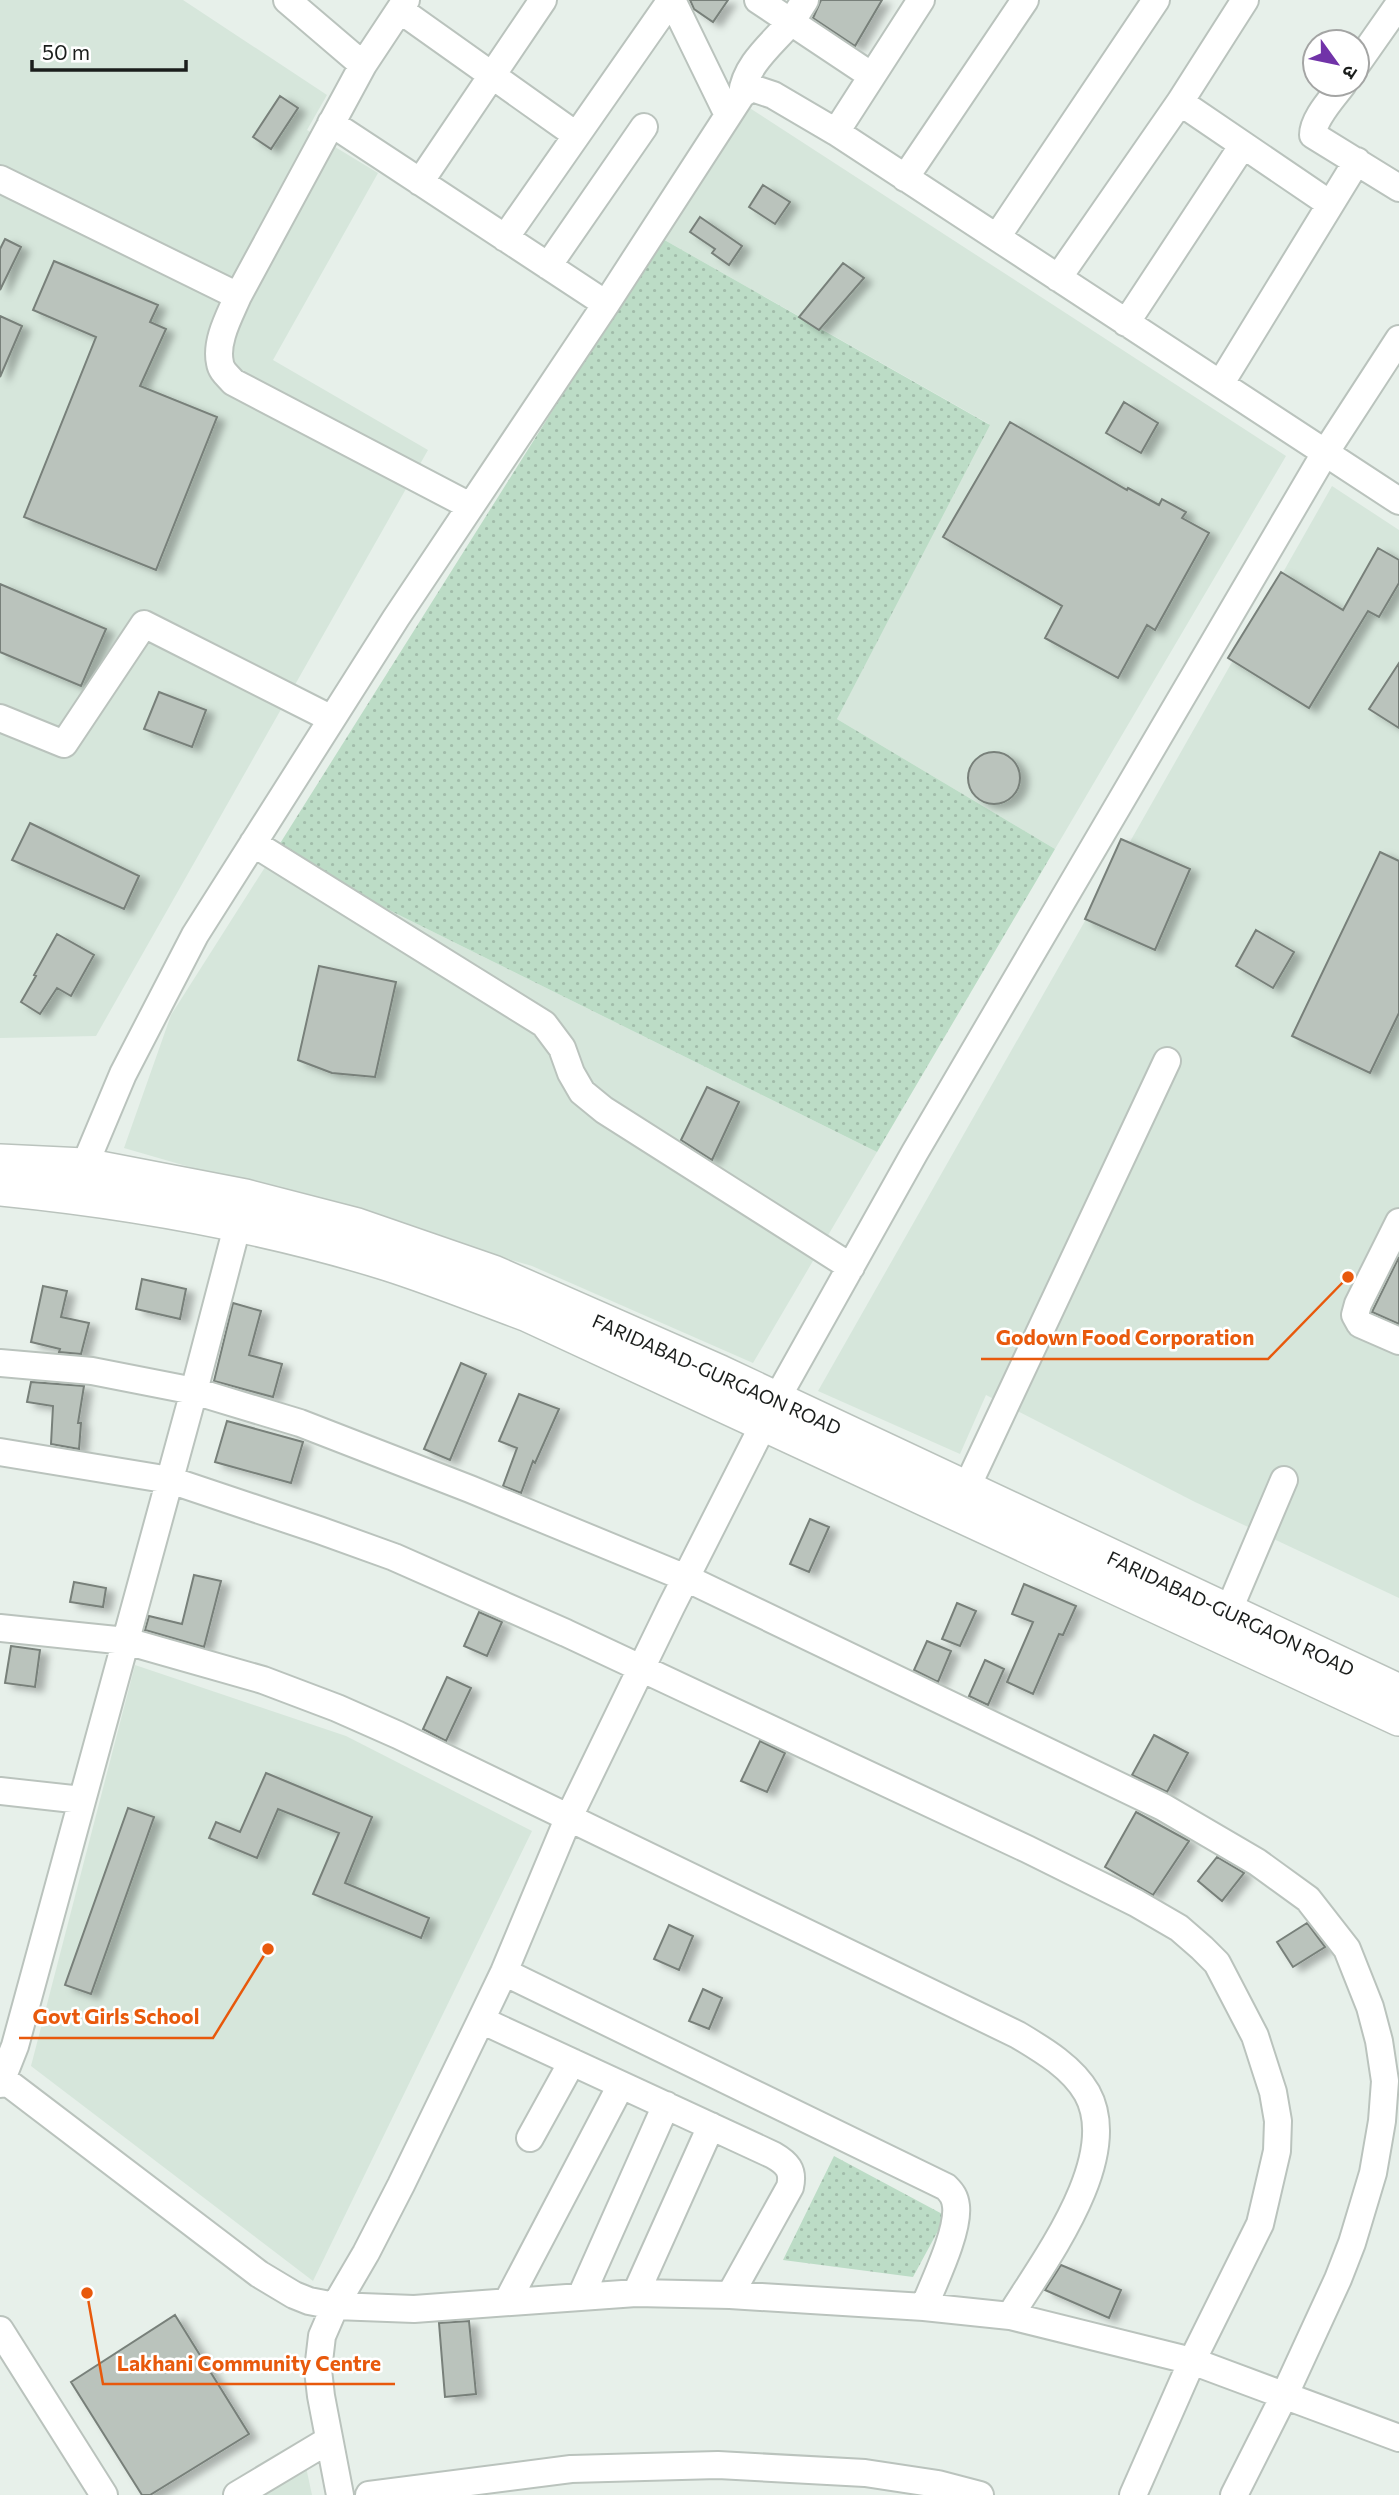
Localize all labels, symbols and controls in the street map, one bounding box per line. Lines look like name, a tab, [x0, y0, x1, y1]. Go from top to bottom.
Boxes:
scale bar	[32, 28, 186, 72]
north arrow	[1301, 28, 1371, 98]
text: 50 m	[42, 39, 90, 64]
text: उ	[1338, 62, 1363, 84]
street label: FARIDABAD-GURGAON ROAD	[589, 1309, 845, 1439]
callout: Godown Food Corporation	[981, 1317, 1268, 1359]
text: Godown Food Corporation	[996, 1324, 1254, 1349]
street label: FARIDABAD-GURGAON ROAD	[1104, 1546, 1358, 1680]
callout: Govt Girls School	[19, 1996, 213, 2038]
text: Govt Girls School	[33, 2003, 199, 2028]
callout: Lakhani Community Centre	[103, 2342, 395, 2384]
text: Lakhani Community Centre	[117, 2350, 381, 2375]

